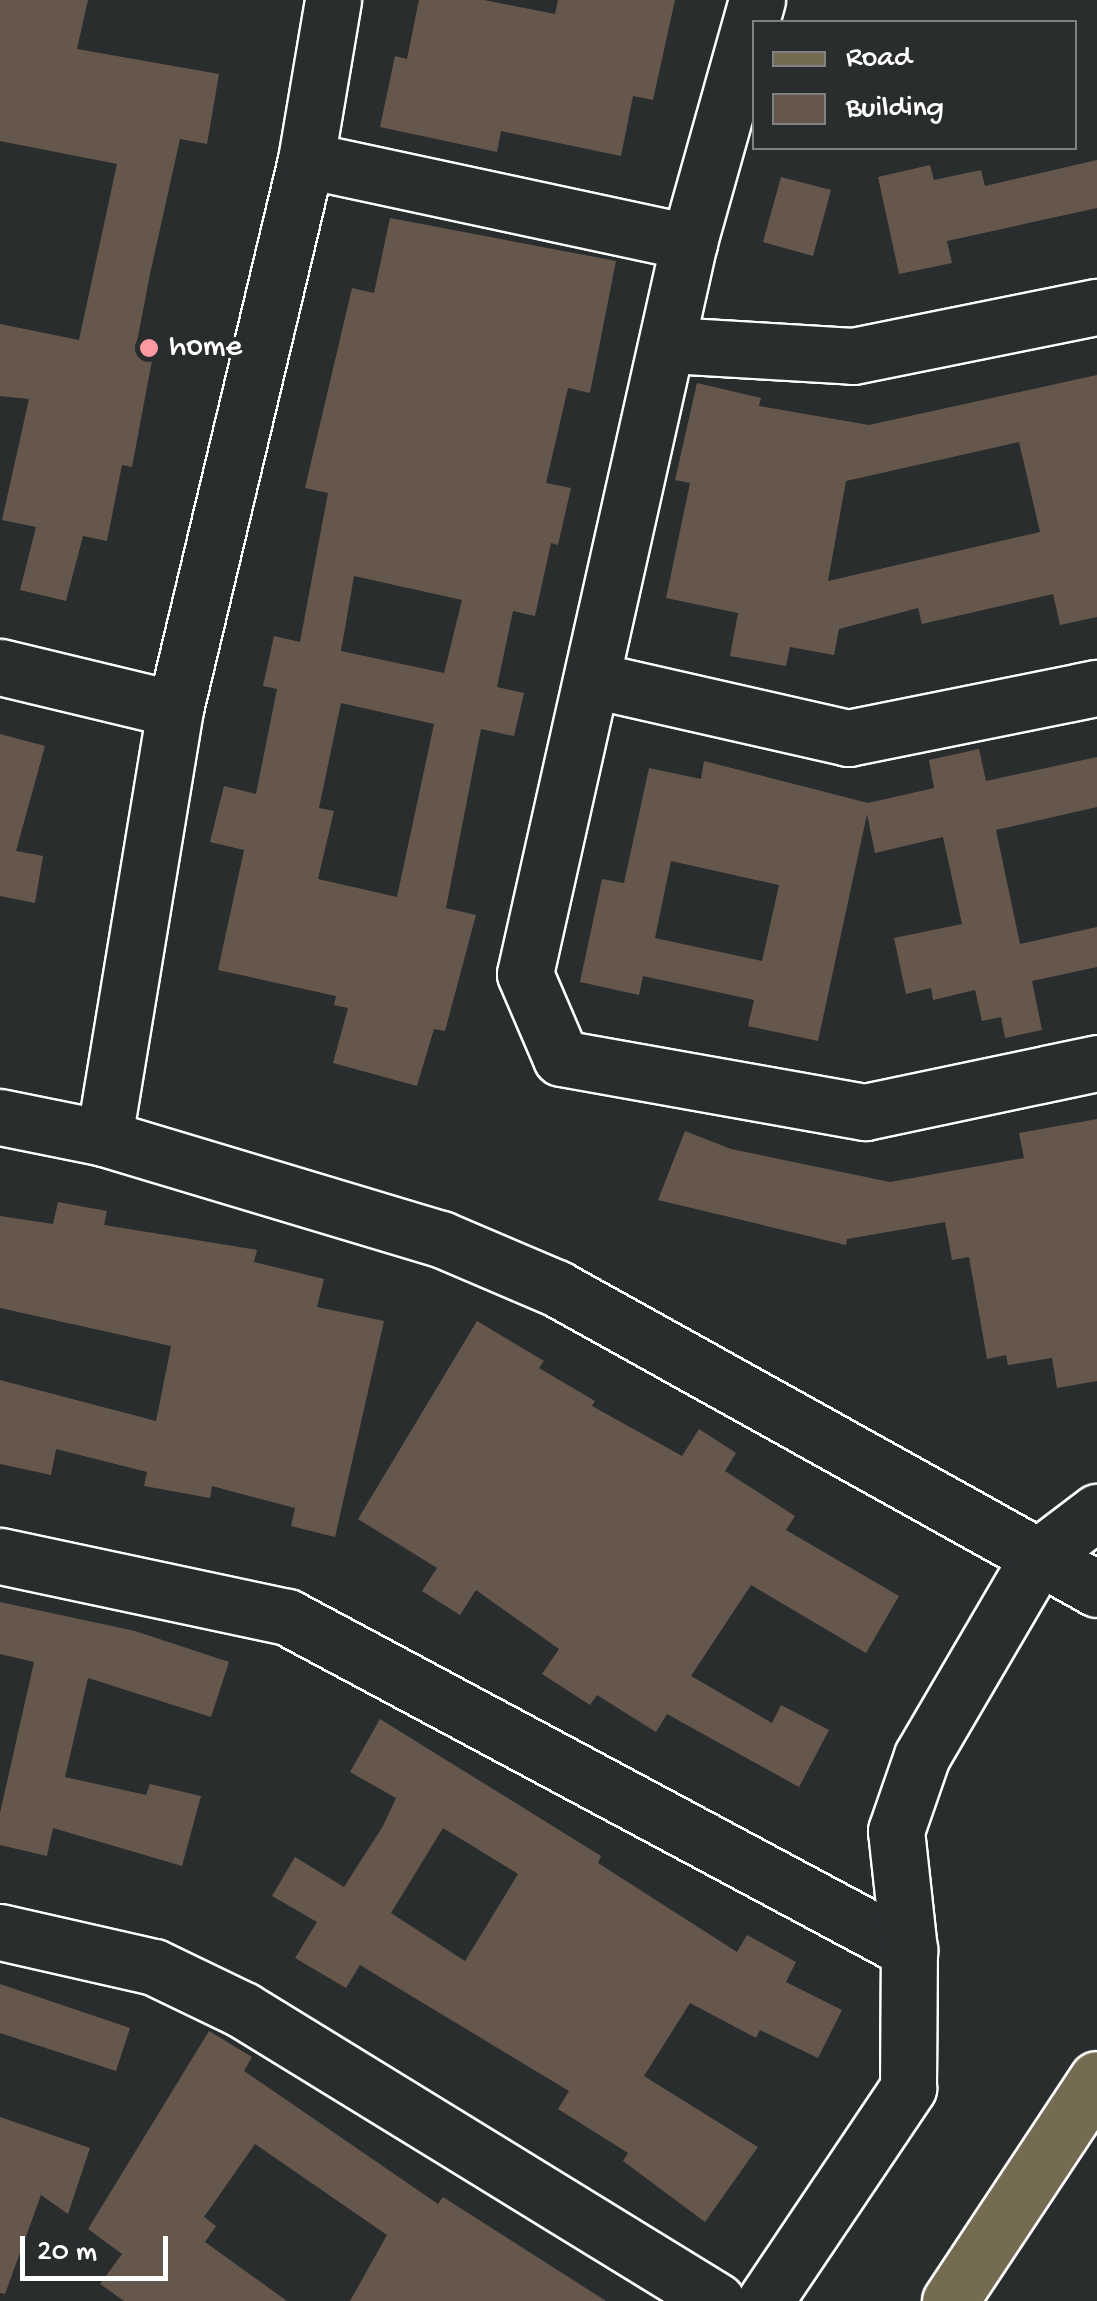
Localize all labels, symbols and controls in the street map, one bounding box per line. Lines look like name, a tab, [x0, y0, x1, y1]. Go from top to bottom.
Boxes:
legend	[752, 20, 1077, 150]
text: Road	[846, 42, 912, 77]
text: Building	[846, 92, 944, 127]
place label: home	[169, 329, 242, 367]
marker: home	[138, 337, 160, 359]
scale bar	[25, 2216, 172, 2278]
text: 20 m	[37, 2236, 97, 2271]

